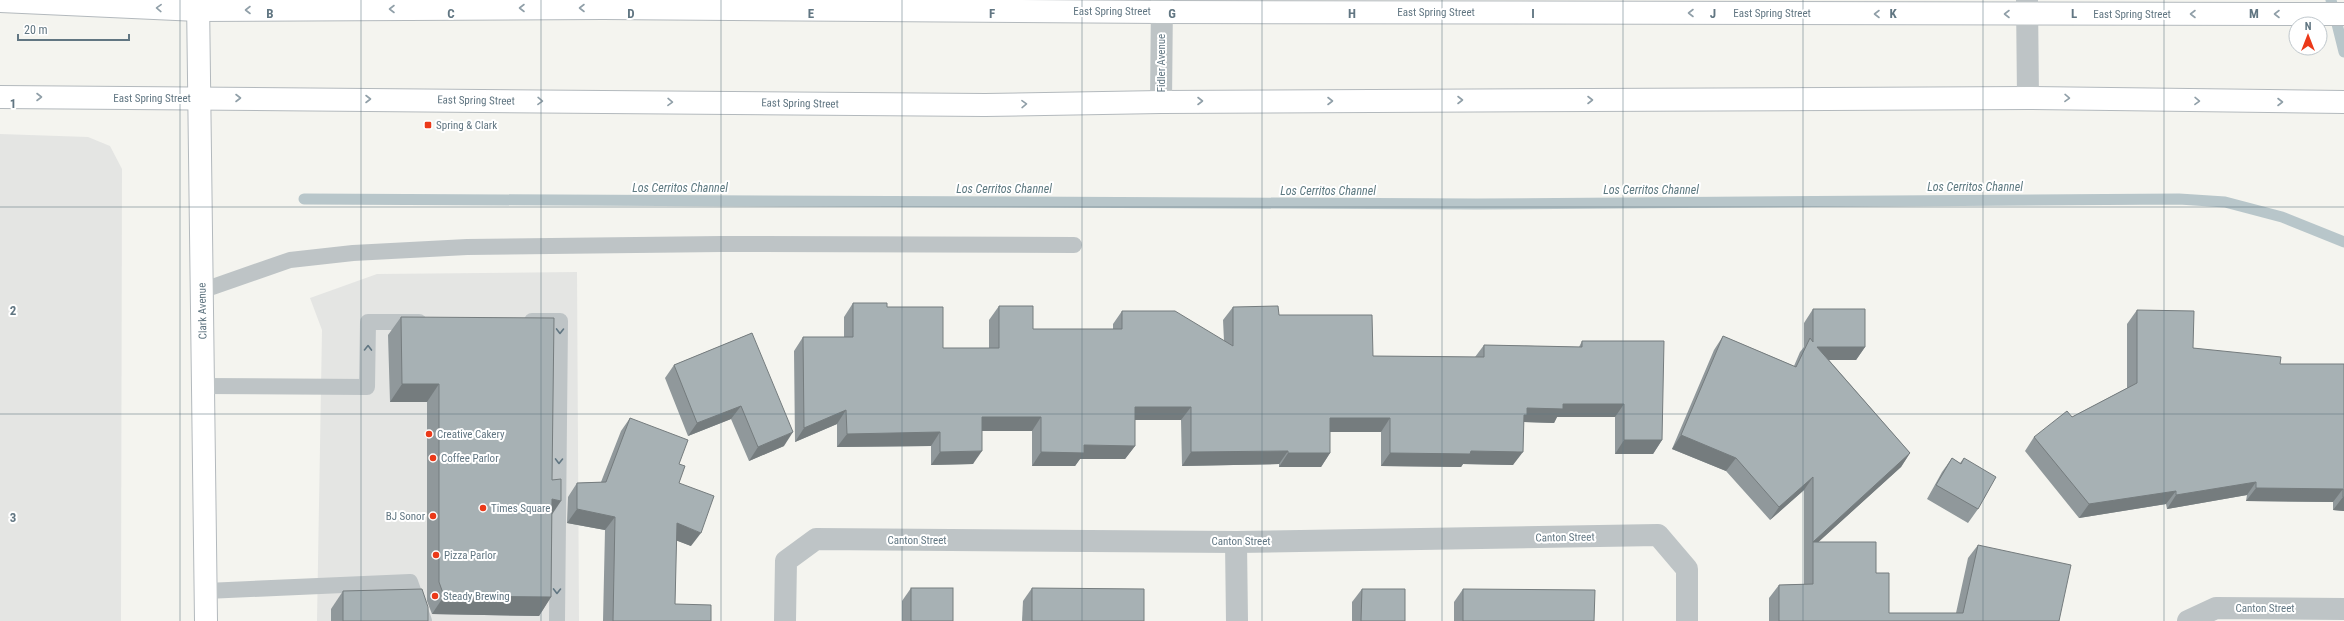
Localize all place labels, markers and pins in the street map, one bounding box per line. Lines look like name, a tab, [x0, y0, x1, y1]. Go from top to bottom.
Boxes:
place label: Spring & Clark	[436, 119, 497, 132]
marker: Spring & Clark	[423, 120, 433, 130]
place label: Creative Cakery	[437, 428, 505, 441]
marker: Creative Cakery	[424, 429, 434, 439]
place label: Coffee Parlor	[441, 452, 499, 465]
marker: Coffee Parlor	[428, 453, 438, 463]
place label: Times Square	[491, 502, 550, 515]
marker: Times Square	[478, 503, 488, 513]
place label: BJ Sonor	[386, 510, 426, 523]
marker: BJ Sonor	[428, 511, 438, 521]
place label: Pizza Parlor	[444, 549, 497, 562]
marker: Pizza Parlor	[431, 550, 441, 560]
place label: Steady Brewing	[443, 590, 510, 603]
marker: Steady Brewing	[430, 591, 440, 601]

